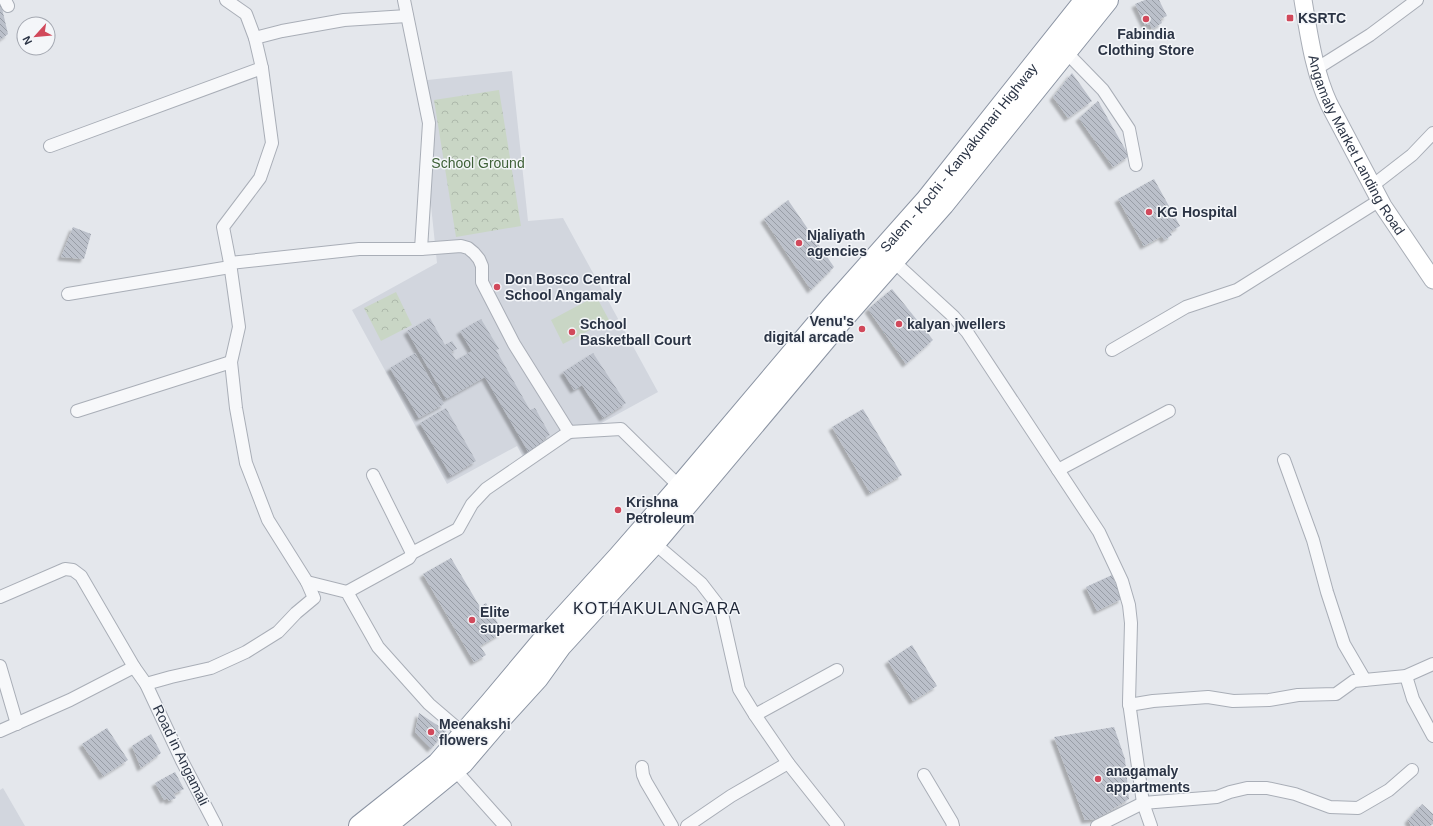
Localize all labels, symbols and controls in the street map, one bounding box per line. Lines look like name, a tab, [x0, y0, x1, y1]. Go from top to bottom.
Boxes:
place label: KSRTC	[1298, 10, 1346, 26]
marker: KSRTC	[1285, 13, 1295, 23]
marker: Fabindia Clothing Store	[1141, 14, 1151, 24]
north arrow	[16, 16, 56, 56]
place label: Fabindia Clothing Store	[1098, 26, 1194, 58]
text: N	[20, 34, 34, 47]
street label: Angamaly Market Landing Road	[1305, 53, 1408, 238]
street label: Salem - Kochi - Kanyakumari Highway	[877, 60, 1041, 255]
park label: School Ground	[431, 155, 525, 171]
place label: KG Hospital	[1157, 204, 1237, 220]
marker: KG Hospital	[1144, 207, 1154, 217]
place label: Njaliyath agencies	[807, 227, 867, 259]
marker: Njaliyath agencies	[794, 238, 804, 248]
place label: Don Bosco Central School Angamaly	[505, 271, 631, 303]
marker: Don Bosco Central School Angamaly	[492, 282, 502, 292]
place label: Venu's digital arcade	[764, 313, 854, 345]
place label: School Basketball Court	[580, 316, 692, 348]
place label: kalyan jwellers	[907, 316, 1006, 332]
marker: kalyan jwellers	[894, 319, 904, 329]
marker: Venu's digital arcade	[857, 324, 867, 334]
marker: School Basketball Court	[567, 327, 577, 337]
place label: Krishna Petroleum	[626, 494, 694, 526]
marker: Krishna Petroleum	[613, 505, 623, 515]
district label: KOTHAKULANGARA	[573, 600, 741, 617]
place label: Elite supermarket	[480, 604, 564, 636]
marker: Elite supermarket	[467, 615, 477, 625]
street label: Road in Angamali	[150, 702, 212, 808]
place label: Meenakshi flowers	[439, 716, 511, 748]
marker: Meenakshi flowers	[426, 727, 436, 737]
place label: anagamaly appartments	[1106, 763, 1190, 795]
marker: anagamaly appartments	[1093, 774, 1103, 784]

